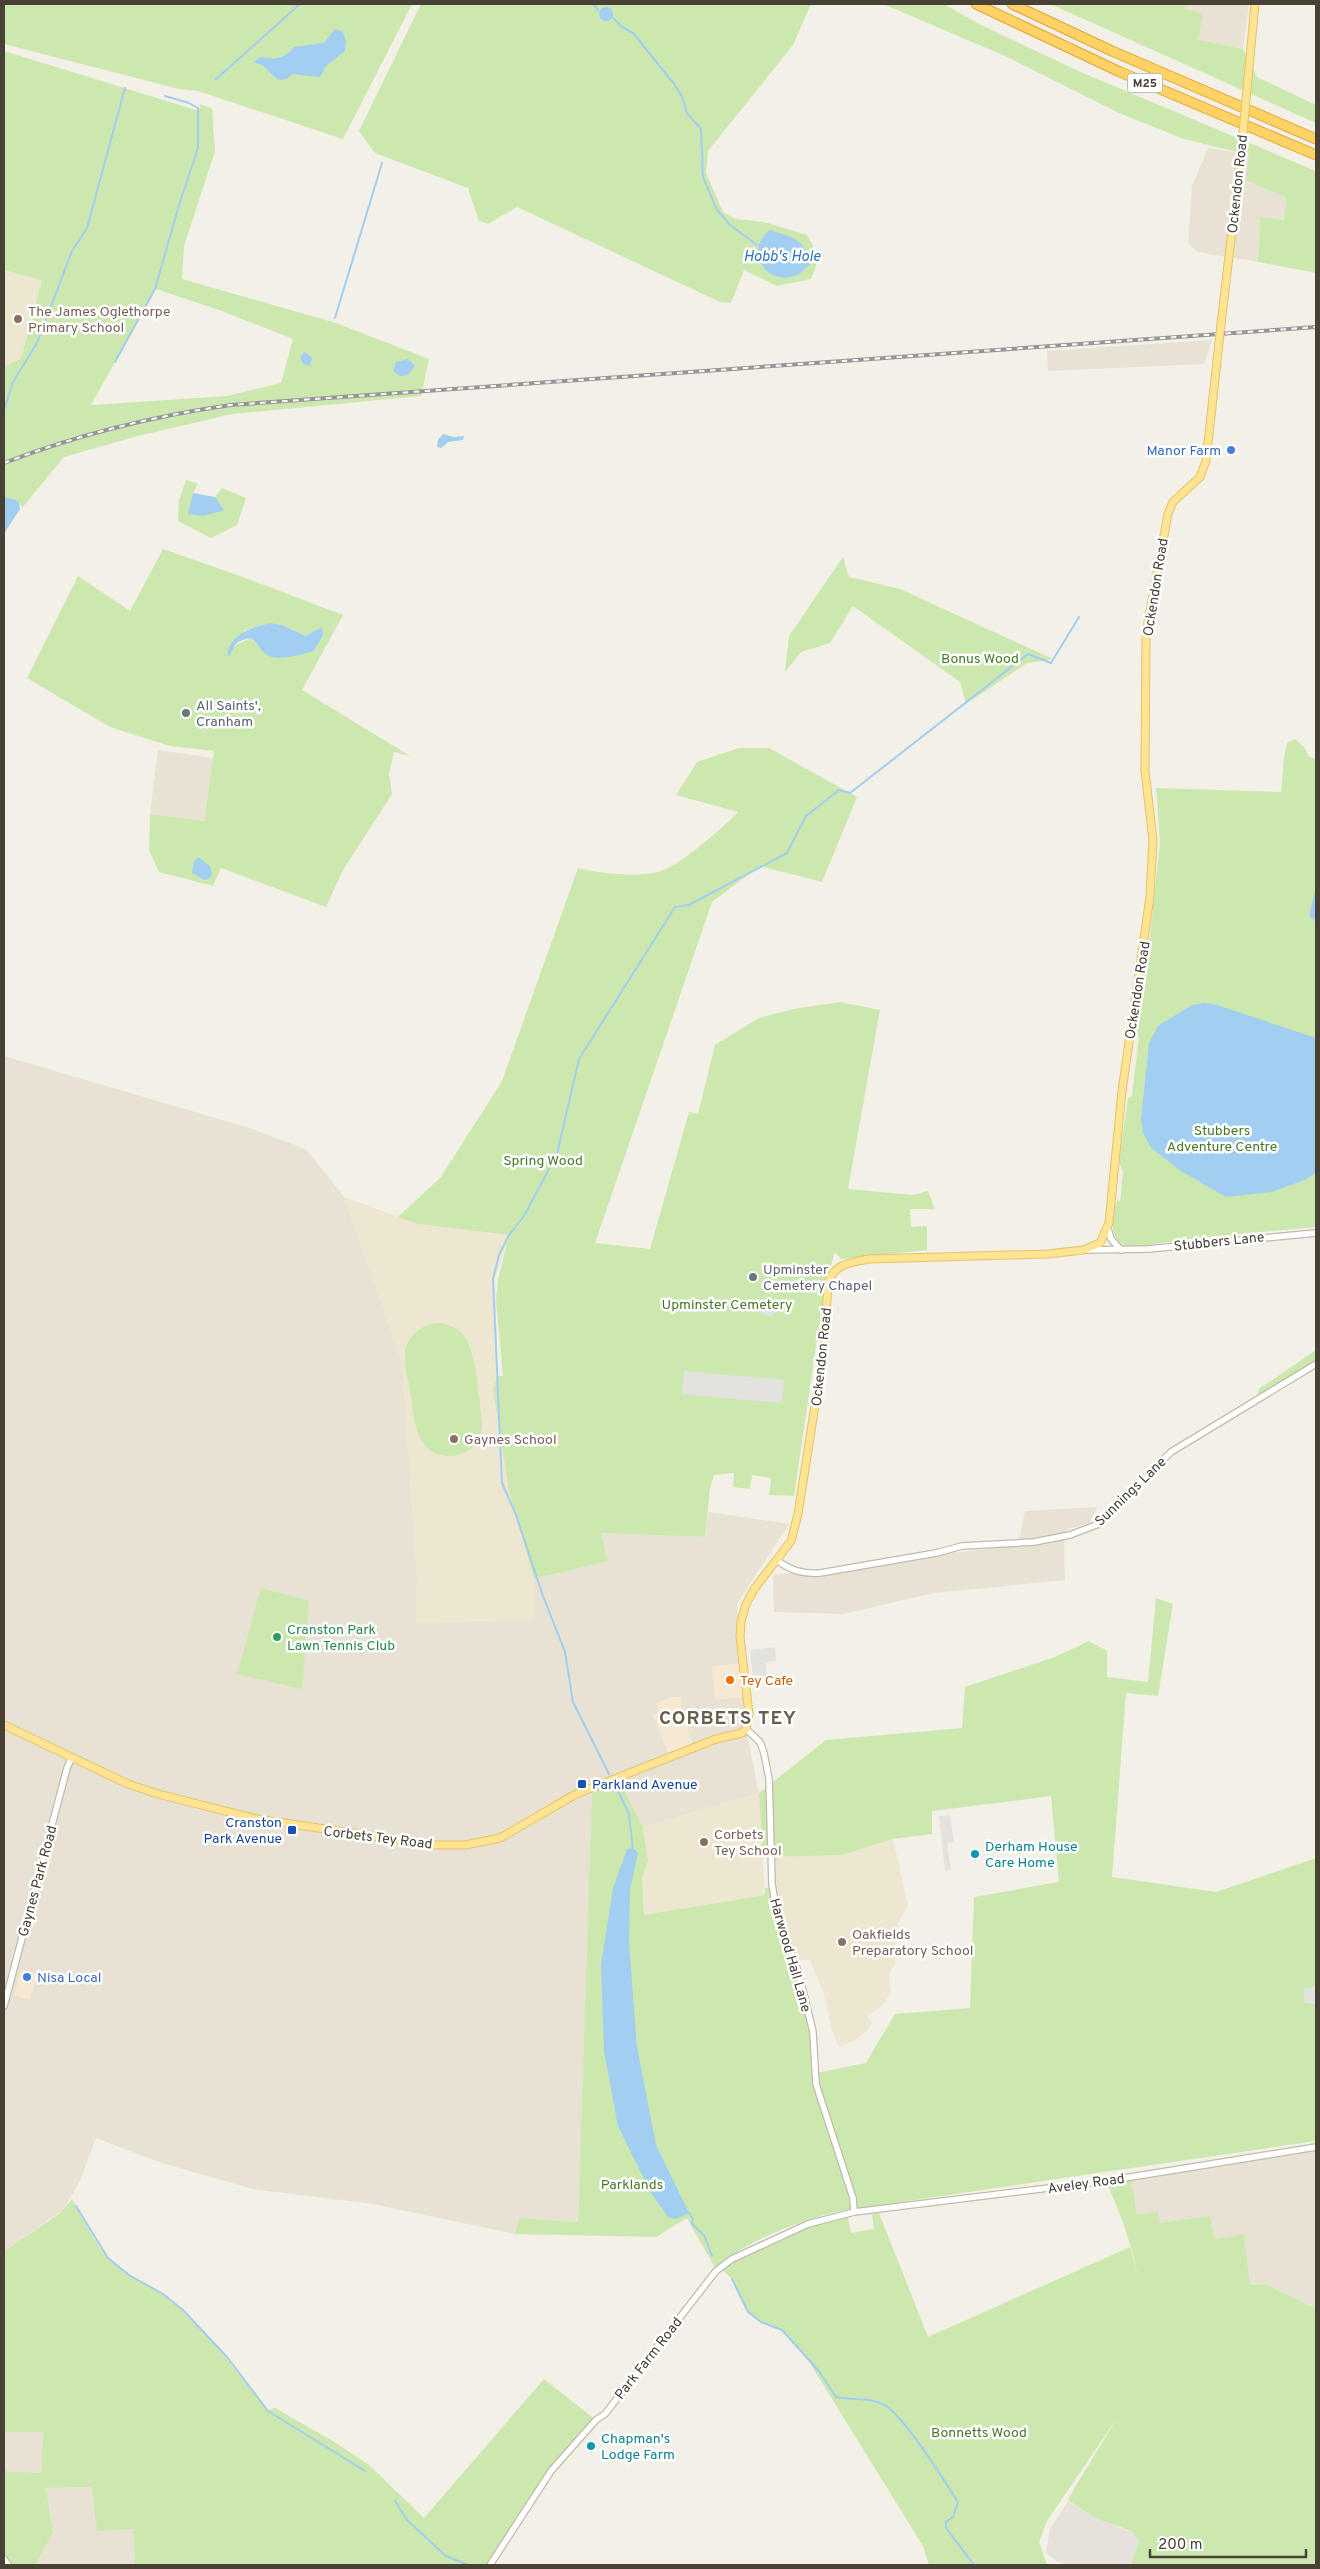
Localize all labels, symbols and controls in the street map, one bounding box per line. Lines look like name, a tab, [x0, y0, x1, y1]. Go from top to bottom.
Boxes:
road number: M25	[1128, 74, 1162, 92]
street label: Ockendon Road	[1225, 134, 1252, 234]
water label: Hobb's Hole	[743, 248, 821, 267]
place label: The James Oglethorpe Primary School	[28, 304, 171, 337]
marker: The James Oglethorpe Primary School	[12, 313, 24, 325]
place label: Manor Farm	[1147, 443, 1221, 460]
marker: Manor Farm	[1225, 444, 1237, 456]
street label: Ockendon Road	[1140, 537, 1173, 637]
park label: Bonus Wood	[941, 651, 1019, 668]
place label: All Saints', Cranham	[196, 698, 261, 731]
marker: All Saints', Cranham	[180, 707, 192, 719]
street label: Ockendon Road	[1122, 940, 1155, 1040]
park label: Stubbers Adventure Centre	[1167, 1123, 1277, 1156]
park label: Spring Wood	[503, 1153, 583, 1170]
street label: Stubbers Lane	[1173, 1229, 1265, 1256]
place label: Upminster Cemetery Chapel	[763, 1262, 872, 1295]
marker: Upminster Cemetery Chapel	[747, 1271, 759, 1283]
park label: Upminster Cemetery	[662, 1297, 792, 1314]
street label: Ockendon Road	[809, 1307, 836, 1407]
place label: Gaynes School	[464, 1432, 557, 1449]
marker: Gaynes School	[448, 1433, 460, 1445]
street label: Sunnings Lane	[1092, 1454, 1170, 1530]
place label: Cranston Park Lawn Tennis Club	[287, 1622, 395, 1655]
marker: Cranston Park Lawn Tennis Club	[271, 1631, 283, 1643]
place label: Tey Cafe	[740, 1673, 793, 1690]
marker: Tey Cafe	[724, 1674, 736, 1686]
district label: CORBETS TEY	[659, 1707, 797, 1731]
place label: Parkland Avenue	[592, 1777, 698, 1794]
marker: Parkland Avenue	[576, 1778, 588, 1790]
place label: Cranston Park Avenue	[204, 1815, 282, 1848]
street label: Corbets Tey Road	[322, 1823, 433, 1854]
street label: Gaynes Park Road	[15, 1824, 61, 1939]
marker: Cranston Park Avenue	[286, 1824, 298, 1836]
place label: Corbets Tey School	[714, 1827, 782, 1860]
marker: Corbets Tey School	[698, 1836, 710, 1848]
place label: Derham House Care Home	[985, 1839, 1078, 1872]
marker: Derham House Care Home	[969, 1848, 981, 1860]
street label: Harwood Hall Lane	[765, 1896, 814, 2014]
place label: Oakfields Preparatory School	[852, 1927, 973, 1960]
marker: Oakfields Preparatory School	[836, 1936, 848, 1948]
place label: Nisa Local	[37, 1970, 101, 1987]
marker: Nisa Local	[21, 1971, 33, 1983]
street label: Aveley Road	[1047, 2171, 1126, 2198]
park label: Parklands	[601, 2177, 663, 2194]
street label: Park Farm Road	[612, 2315, 686, 2403]
park label: Bonnetts Wood	[931, 2425, 1027, 2442]
place label: Chapman's Lodge Farm	[601, 2431, 675, 2464]
marker: Chapman's Lodge Farm	[585, 2440, 597, 2452]
scale bar	[1150, 2526, 1306, 2558]
text: 200 m	[1158, 2536, 1203, 2555]

